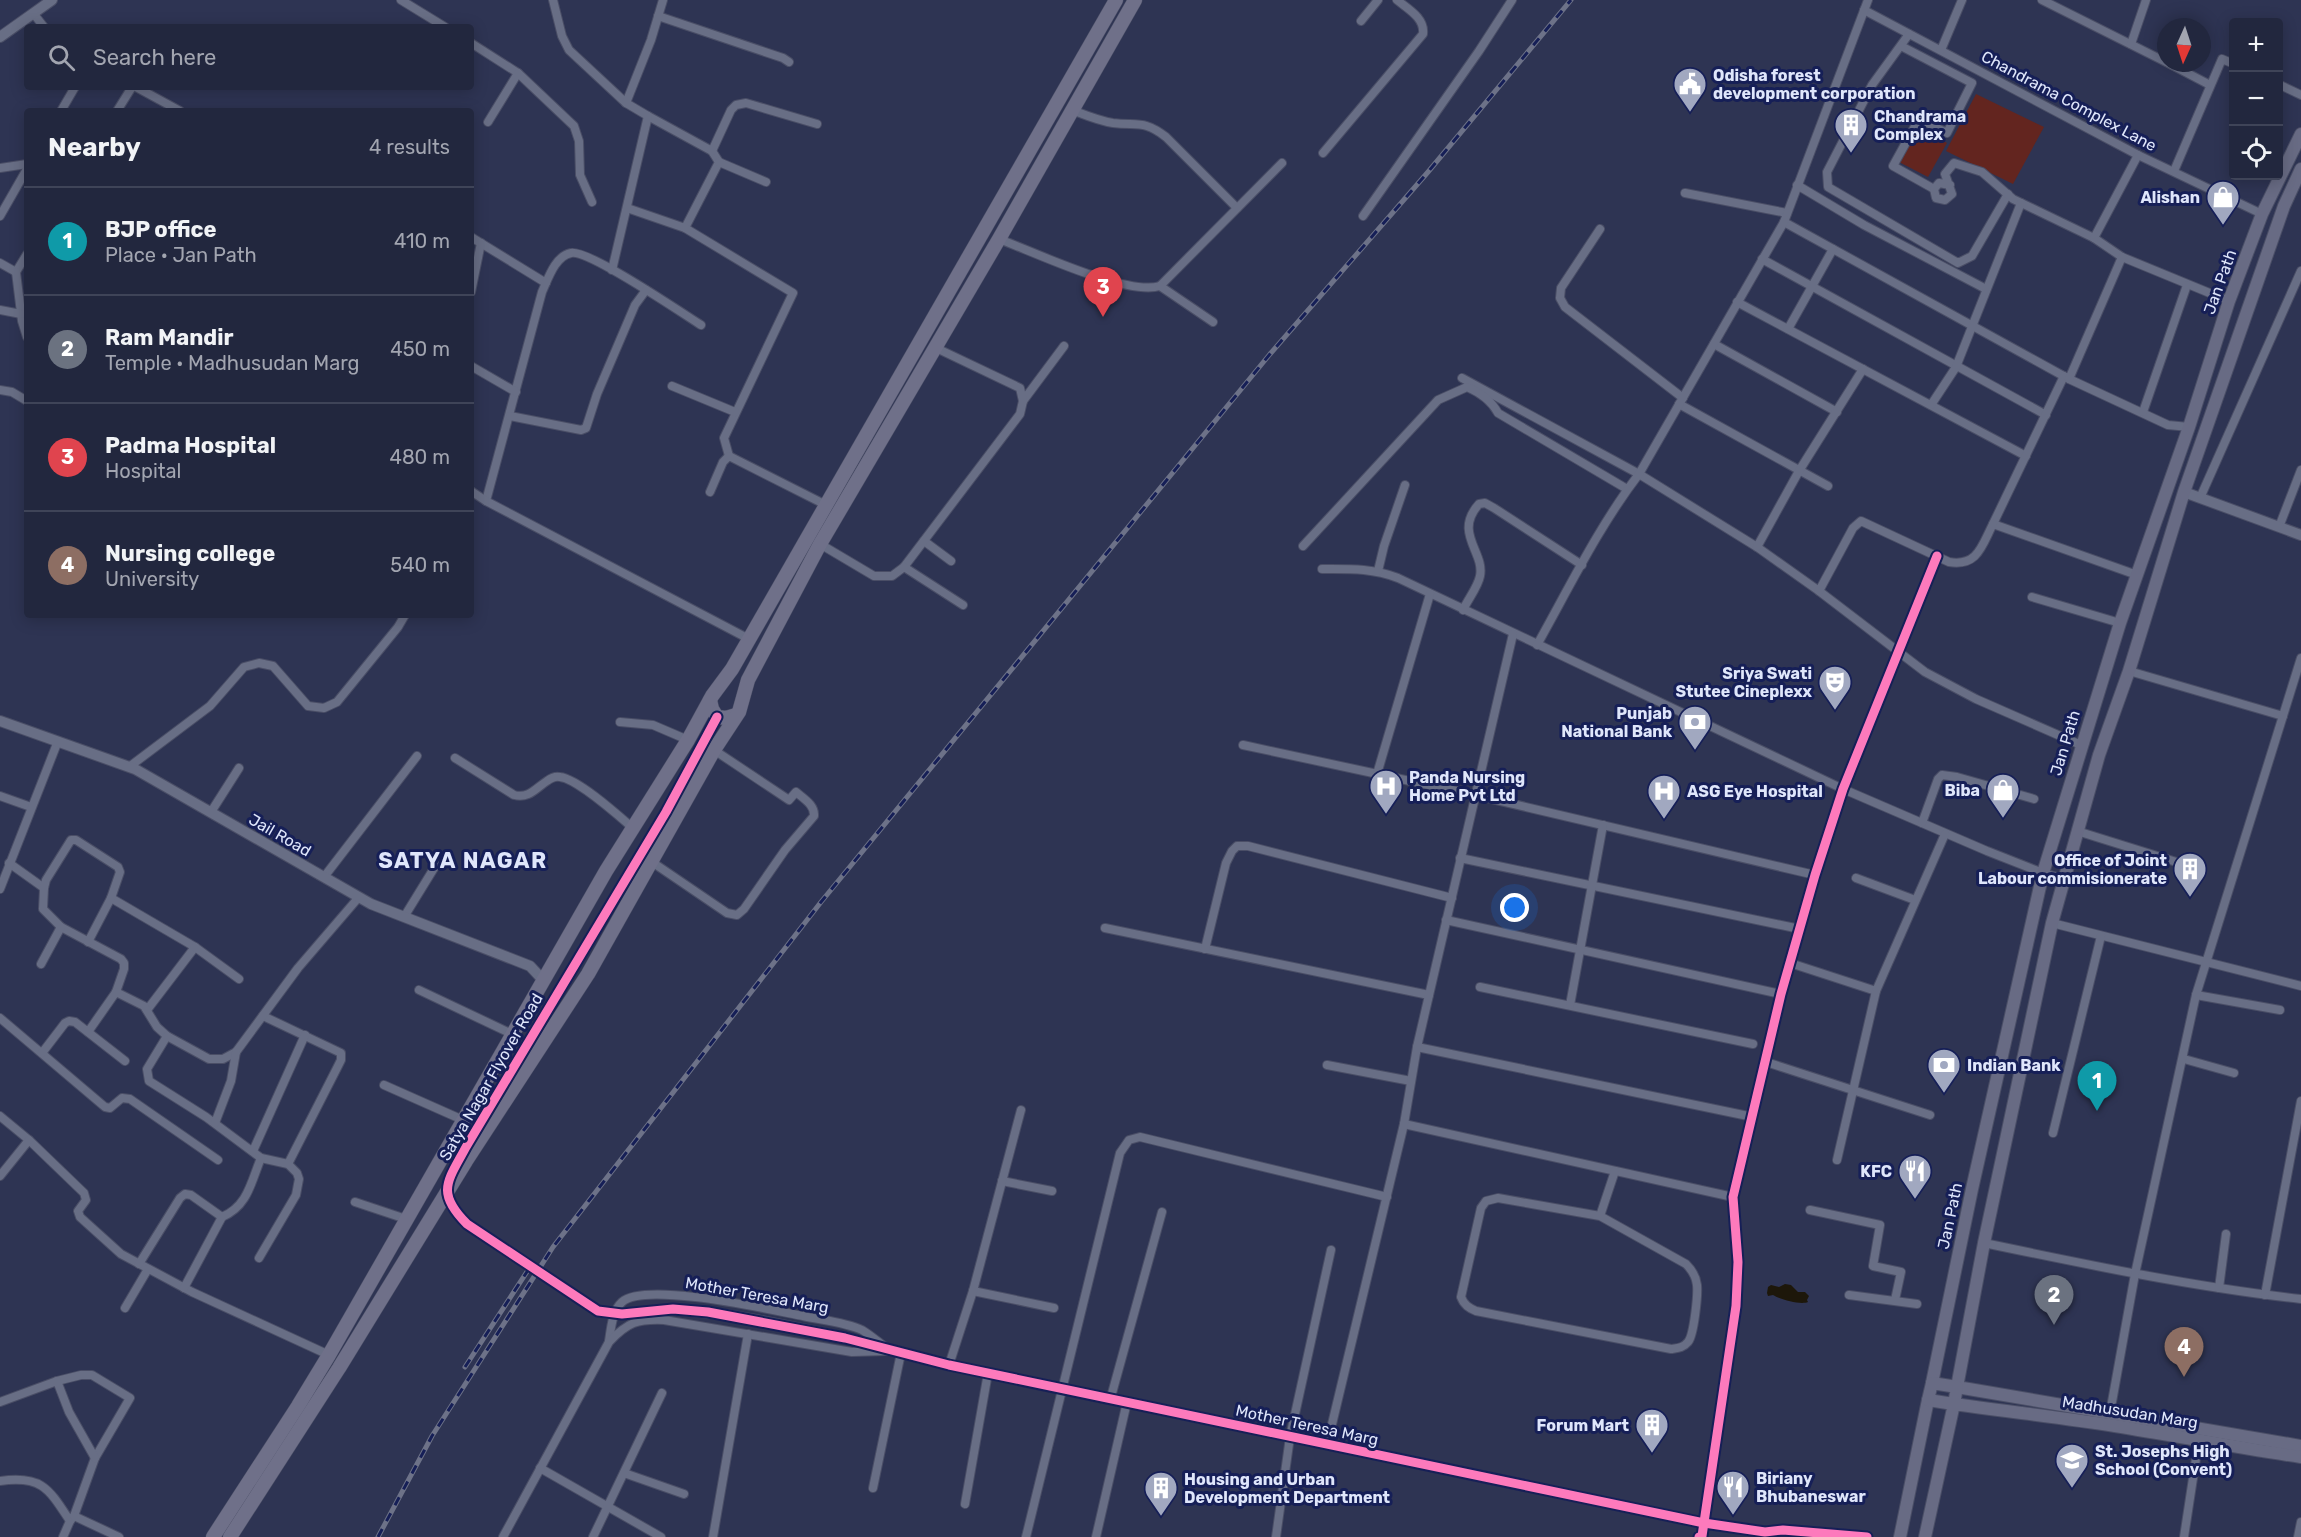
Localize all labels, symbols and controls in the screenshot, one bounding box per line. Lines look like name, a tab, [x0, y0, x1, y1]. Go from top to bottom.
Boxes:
north arrow	[2157, 18, 2211, 72]
map controls	[2229, 18, 2283, 180]
button: +	[2229, 18, 2283, 72]
search box	[24, 24, 474, 90]
icon: search	[45, 41, 78, 74]
text: Search here	[93, 44, 216, 71]
street label: Chandrama Complex Lane	[1978, 47, 2160, 155]
public building icon: Odisha forest development corporation	[1672, 66, 1708, 113]
place label: Odisha forest development corporation	[1713, 66, 1916, 103]
button: −	[2229, 72, 2283, 126]
building icon: Chandrama Complex	[1833, 107, 1869, 154]
place label: Chandrama Complex	[1874, 107, 1966, 144]
button: locate	[2229, 126, 2283, 180]
text: Nearby	[48, 132, 141, 163]
text: 4 results	[369, 135, 450, 159]
shop icon: Alishan	[2205, 179, 2241, 226]
place label: Alishan	[2140, 188, 2200, 207]
text: BJP office	[105, 216, 217, 243]
text: 1	[63, 229, 72, 253]
text: 410 m	[394, 229, 450, 253]
text: Place · Jan Path	[105, 243, 257, 267]
street label: Jan Path	[2200, 247, 2240, 317]
pin: 3	[1084, 268, 1122, 317]
text: Ram Mandir	[105, 324, 234, 351]
text: 2	[61, 337, 74, 361]
text: 450 m	[390, 337, 450, 361]
text: Temple · Madhusudan Marg	[105, 351, 360, 375]
text: Padma Hospital	[105, 432, 276, 459]
text: 3	[61, 445, 74, 469]
text: 480 m	[389, 445, 450, 469]
text: Hospital	[105, 459, 181, 483]
text: Nursing college	[105, 540, 275, 567]
text: 4	[61, 553, 74, 577]
text: 540 m	[390, 553, 450, 577]
text: University	[105, 567, 199, 591]
place label: Sriya Swati Stutee Cineplexx	[1675, 664, 1813, 701]
theatre icon: Sriya Swati Stutee Cineplexx	[1817, 664, 1853, 711]
place label: Punjab National Bank	[1561, 704, 1673, 741]
bank icon: Punjab National Bank	[1677, 704, 1713, 751]
street label: Jan Path	[2046, 708, 2084, 778]
hospital icon: Panda Nursing Home Pvt Ltd	[1368, 768, 1404, 815]
place label: Panda Nursing Home Pvt Ltd	[1409, 768, 1525, 805]
shop icon: Biba	[1985, 772, 2021, 819]
hospital icon: ASG Eye Hospital	[1646, 773, 1682, 820]
place label: Biba	[1945, 781, 1980, 800]
place label: ASG Eye Hospital	[1687, 782, 1823, 801]
street label: Jail Road	[246, 810, 314, 860]
district label: SATYA NAGAR	[378, 847, 548, 874]
place label: Office of Joint Labour commisionerate	[1978, 851, 2168, 888]
building icon: Office of Joint Labour commisionerate	[2172, 851, 2208, 898]
your location	[1500, 893, 1529, 922]
street label: Satya Nagar Flyover Road	[435, 990, 547, 1164]
bank icon: Indian Bank	[1926, 1047, 1962, 1094]
place label: Indian Bank	[1967, 1056, 2061, 1075]
pin: 1	[2078, 1062, 2116, 1111]
restaurant icon: KFC	[1897, 1153, 1933, 1200]
place label: KFC	[1860, 1162, 1892, 1181]
street label: Jan Path	[1934, 1181, 1966, 1251]
street label: Mother Teresa Marg	[684, 1273, 830, 1317]
pin: 2	[2034, 1276, 2074, 1325]
pin: 4	[2164, 1328, 2204, 1377]
street label: Madhusudan Marg	[2061, 1392, 2199, 1432]
street label: Mother Teresa Marg	[1234, 1401, 1380, 1449]
building icon: Forum Mart	[1634, 1407, 1670, 1454]
place label: Forum Mart	[1536, 1416, 1630, 1435]
school or university icon: St. Josephs High School (Convent)	[2054, 1442, 2090, 1489]
place label: St. Josephs High School (Convent)	[2095, 1442, 2232, 1479]
restaurant icon: Biriany Bhubaneswar	[1715, 1469, 1751, 1516]
place label: Biriany Bhubaneswar	[1756, 1469, 1866, 1506]
building icon: Housing and Urban Development Department	[1143, 1470, 1179, 1517]
place label: Housing and Urban Development Department	[1184, 1470, 1391, 1507]

